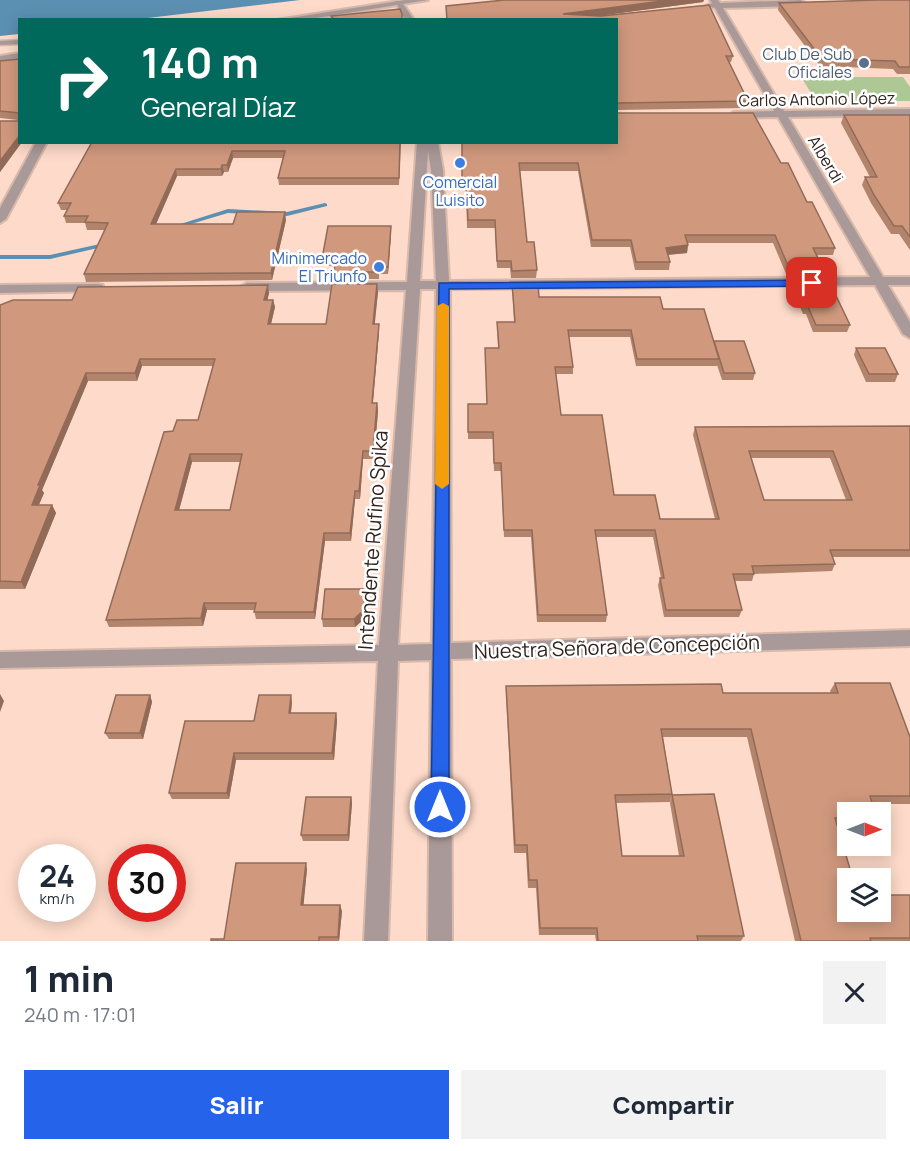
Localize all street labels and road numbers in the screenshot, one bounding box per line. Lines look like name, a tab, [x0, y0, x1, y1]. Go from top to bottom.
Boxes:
street label: Carlos Antonio López	[738, 87, 896, 111]
street label: Alberdi	[803, 131, 849, 187]
street label: Intendente Rufino Spika	[351, 429, 394, 651]
street label: Nuestra Señora de Concepción	[474, 628, 760, 665]

